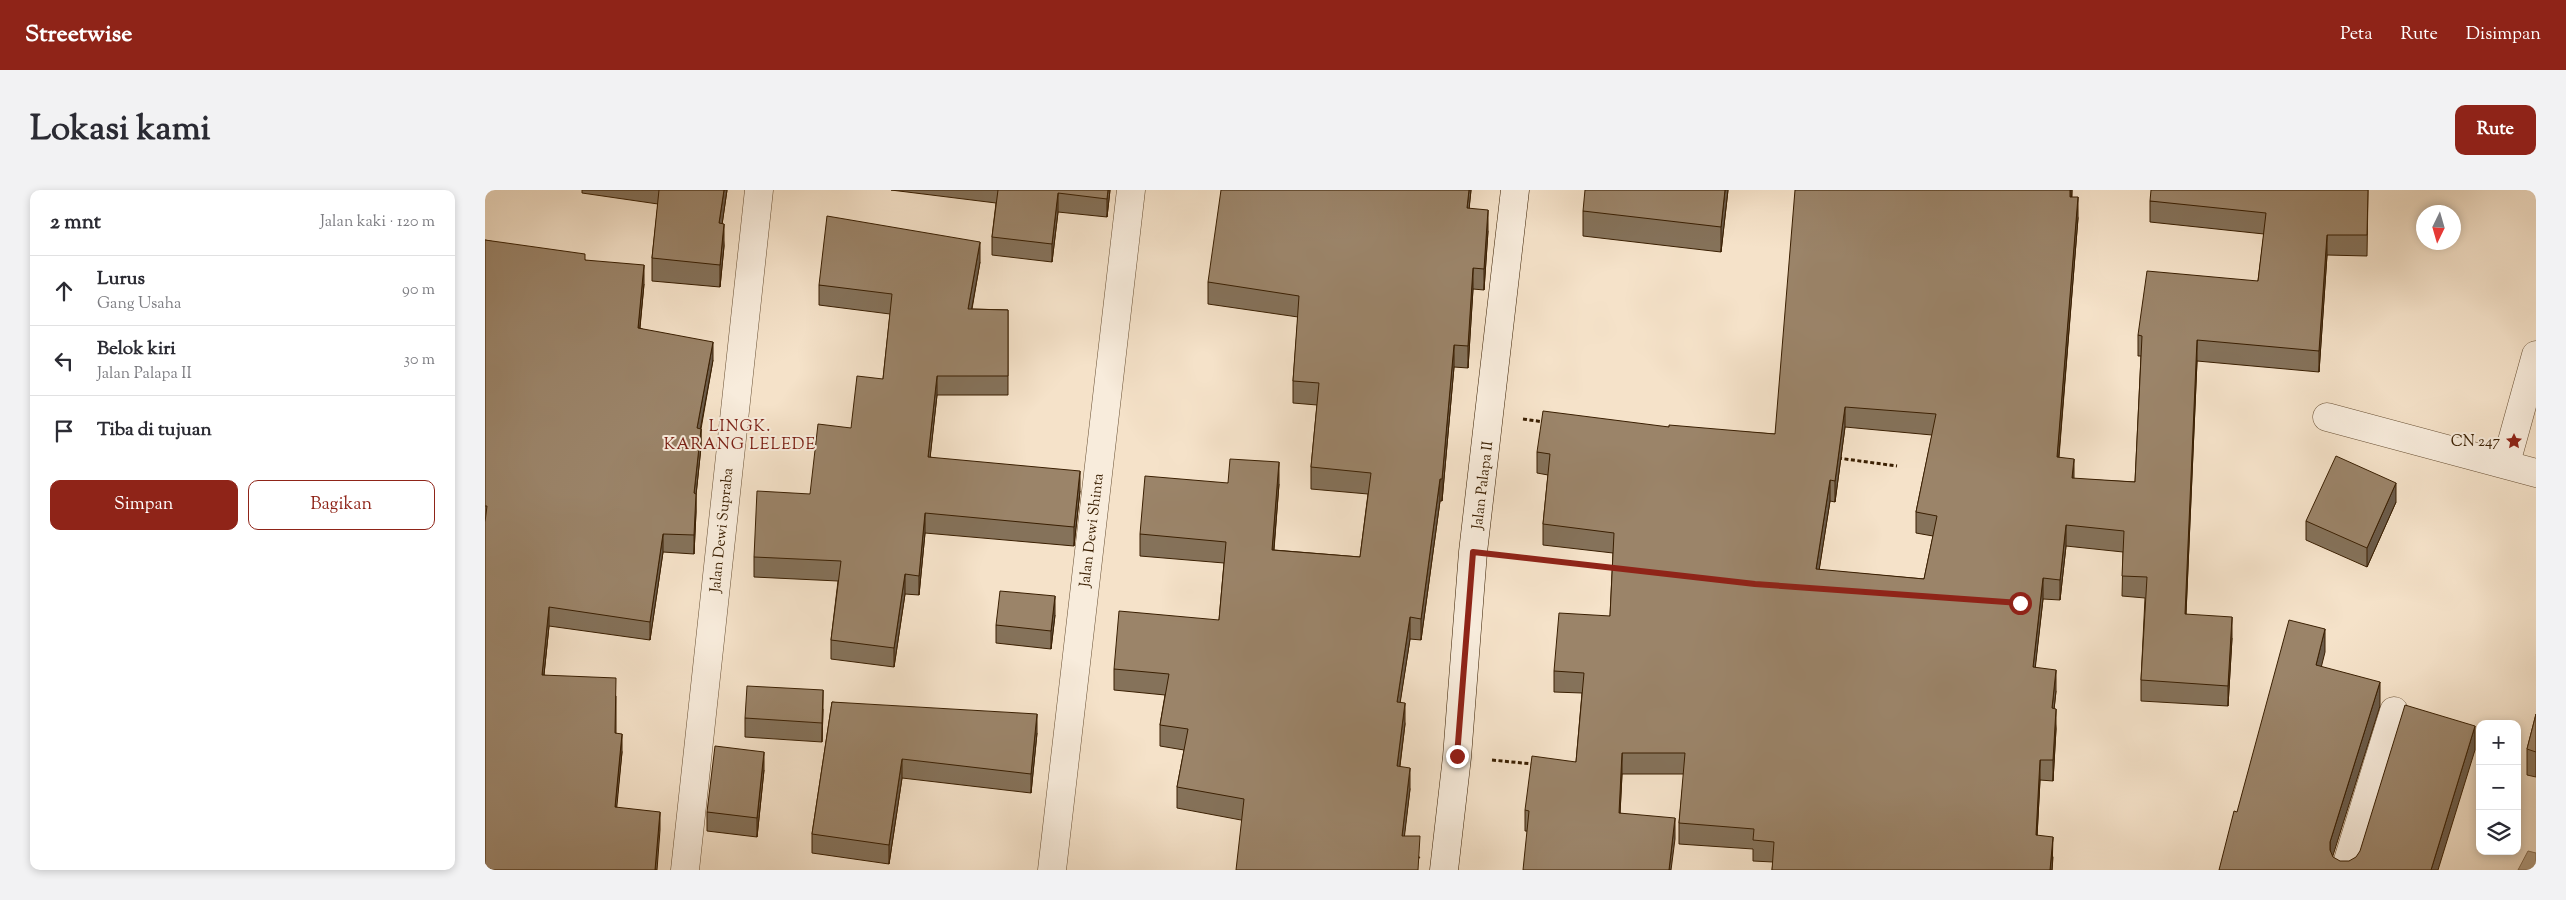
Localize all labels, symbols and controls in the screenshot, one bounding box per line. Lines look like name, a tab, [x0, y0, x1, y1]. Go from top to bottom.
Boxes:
text: Streetwise	[25, 18, 132, 52]
text: Peta	[2340, 22, 2372, 48]
text: Rute	[2400, 22, 2438, 48]
text: Disimpan	[2466, 22, 2541, 48]
text: Lokasi kami	[30, 105, 211, 156]
button: Rute	[2455, 105, 2536, 155]
north arrow	[2416, 205, 2461, 250]
text: 2 mnt	[50, 208, 101, 238]
text: Jalan kaki · 120 m	[320, 211, 435, 234]
text: Lurus	[97, 266, 145, 293]
icon: ahead	[50, 277, 78, 305]
text: 90 m	[402, 279, 435, 302]
text: Gang Usaha	[97, 293, 181, 316]
text: Belok kiri	[97, 336, 176, 363]
icon: left	[50, 347, 78, 375]
text: 30 m	[404, 349, 435, 372]
text: Jalan Palapa II	[97, 363, 192, 386]
district label: LINGK. KARANG LELEDE	[664, 416, 816, 457]
icon: arrive	[50, 417, 78, 445]
text: Tiba di tujuan	[97, 417, 212, 444]
place icon: CN 247	[2504, 431, 2524, 451]
place label: CN 247	[2451, 432, 2500, 453]
street label: Jalan Palapa II	[1468, 440, 1499, 532]
street label: Jalan Dewi Supraba	[705, 467, 739, 594]
street label: Jalan Dewi Shinta	[1075, 472, 1110, 589]
button: Simpan	[50, 480, 238, 530]
button: Bagikan	[248, 480, 435, 530]
route start	[2009, 592, 2032, 615]
map controls	[2476, 720, 2521, 855]
button: +	[2476, 720, 2521, 765]
route end	[1446, 745, 1469, 768]
button: −	[2476, 765, 2521, 810]
button: layers	[2476, 810, 2521, 855]

